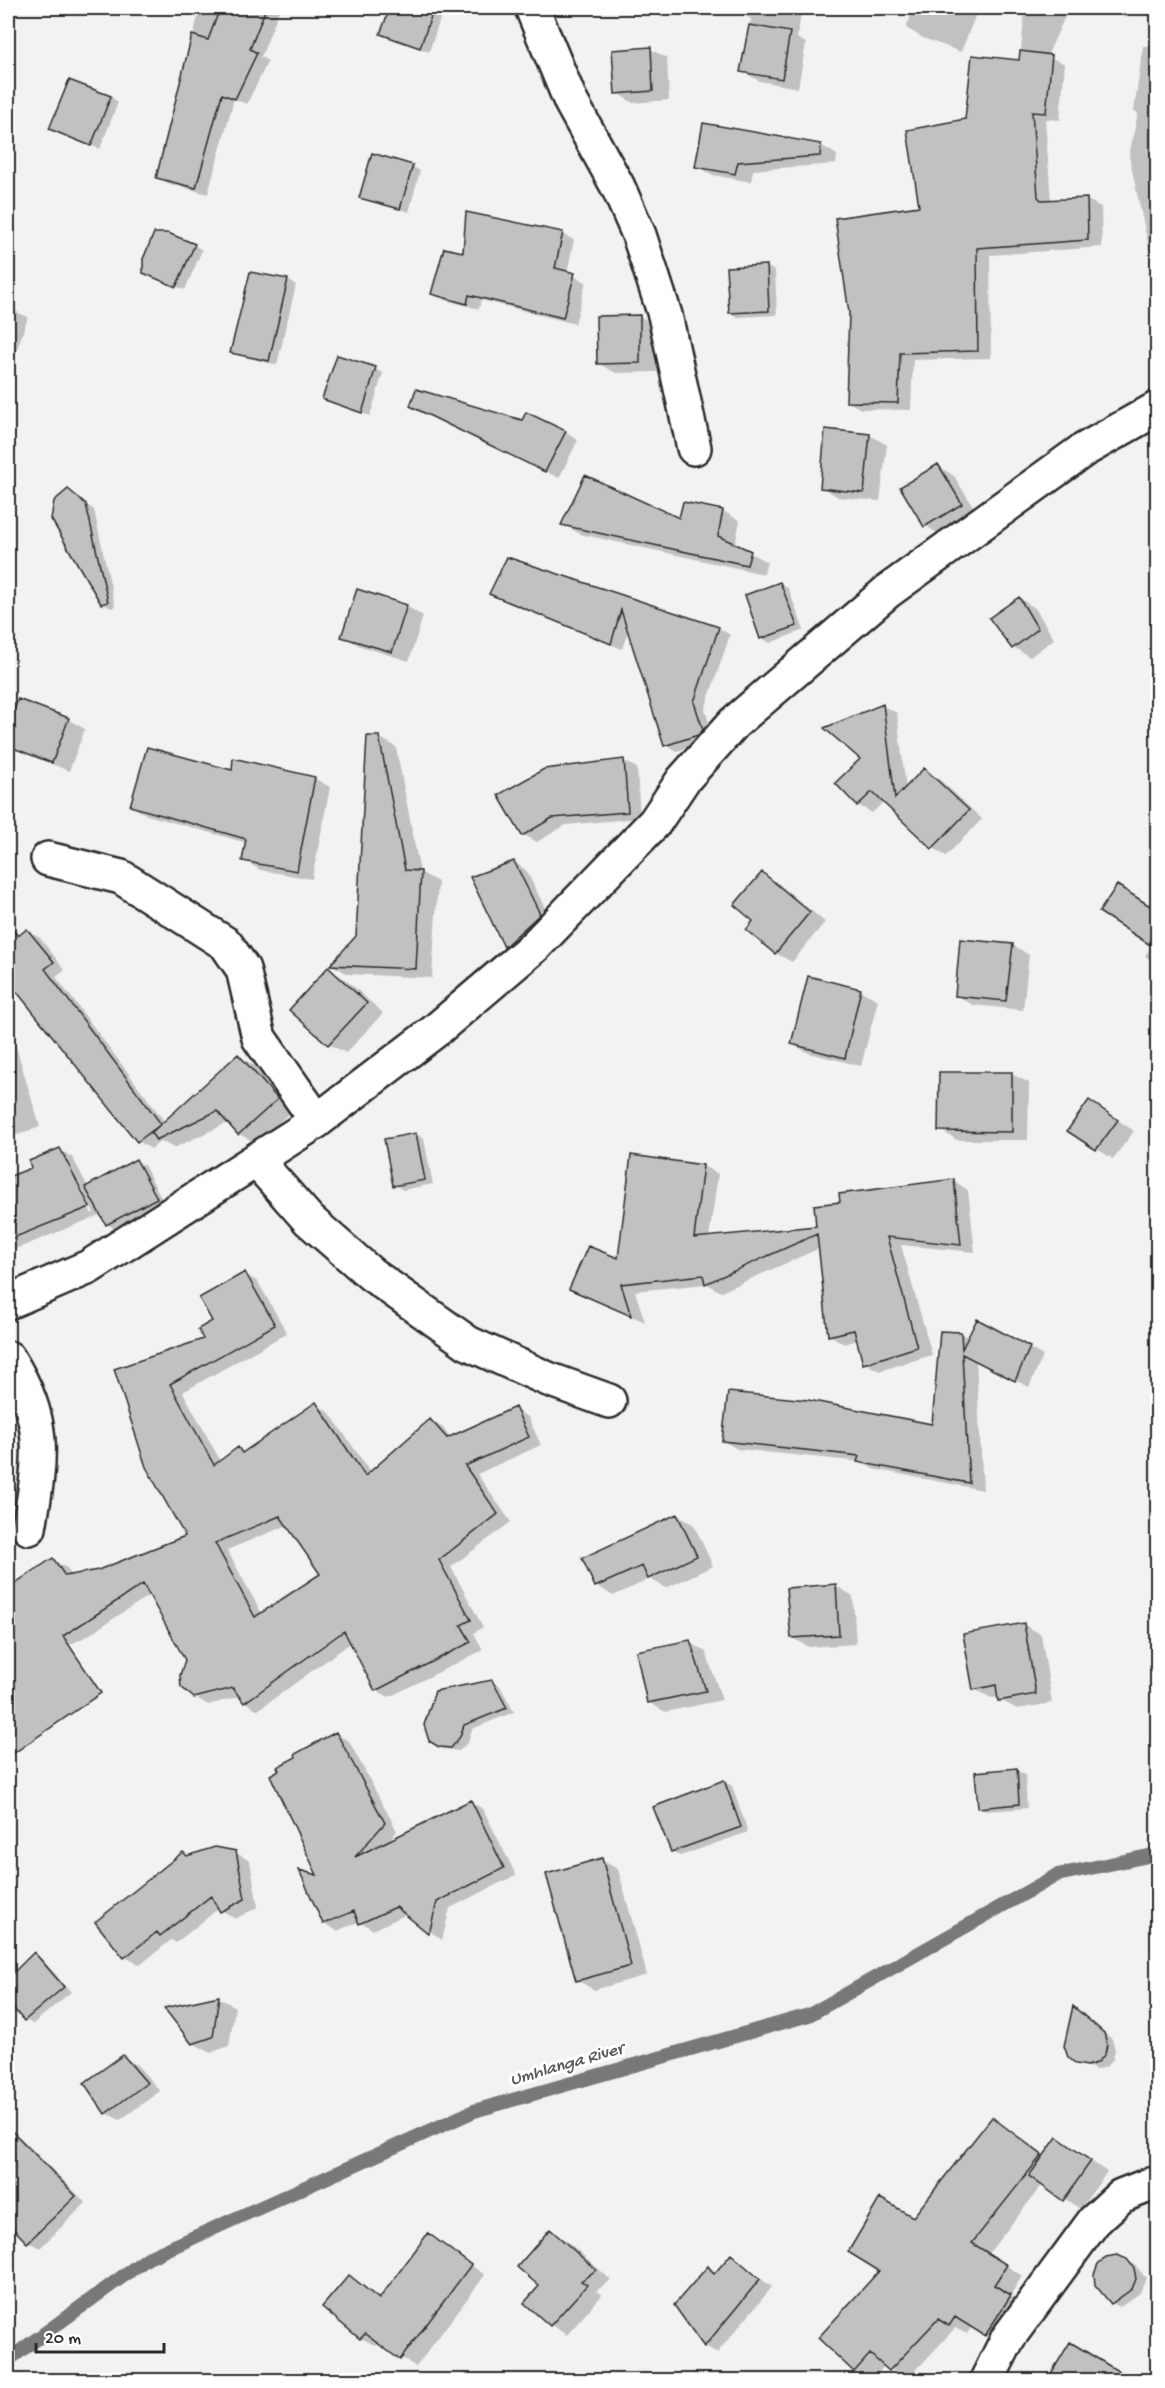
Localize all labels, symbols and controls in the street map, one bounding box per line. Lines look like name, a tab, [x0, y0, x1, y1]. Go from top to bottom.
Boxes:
water label: Umhlanga River	[508, 2038, 630, 2091]
scale bar	[36, 2316, 164, 2354]
text: 20 m	[45, 2329, 81, 2350]

